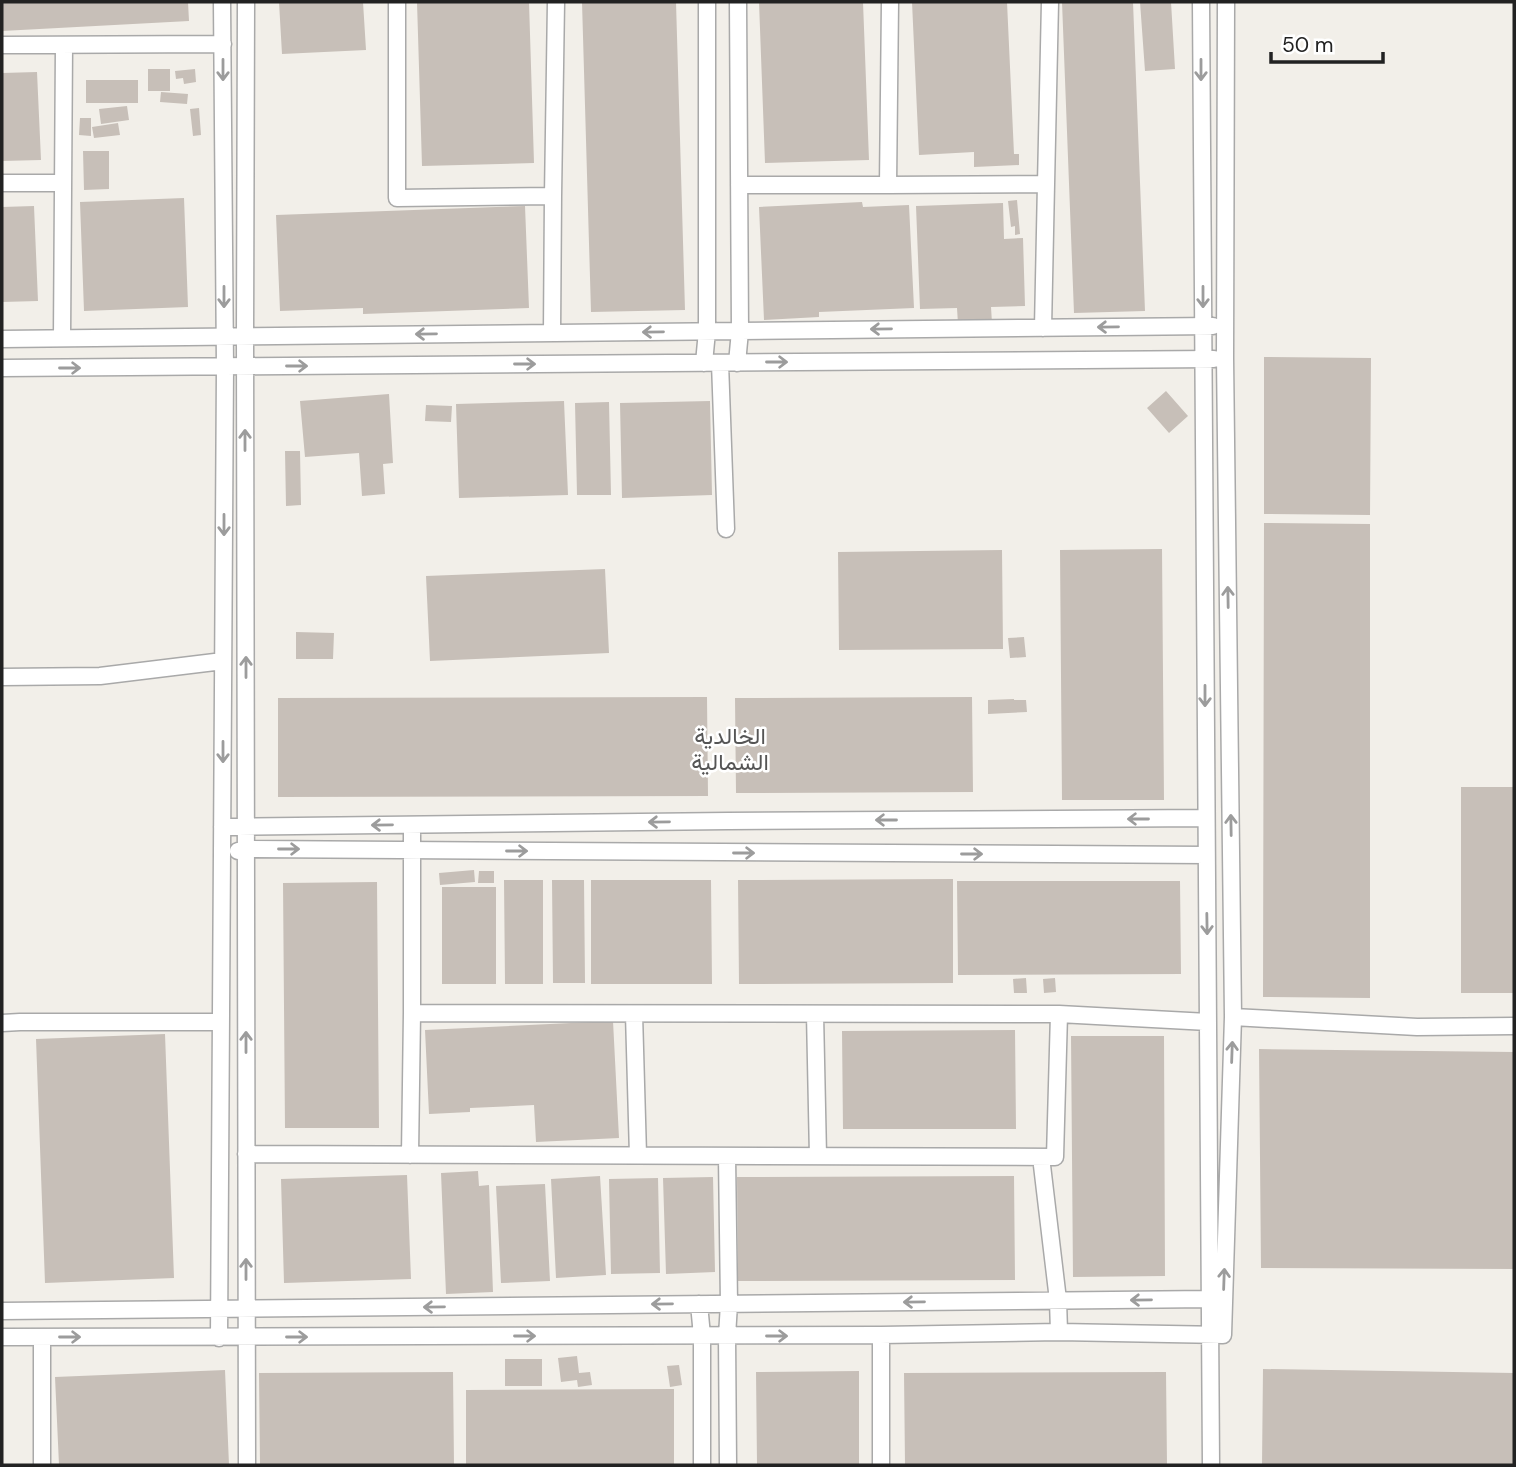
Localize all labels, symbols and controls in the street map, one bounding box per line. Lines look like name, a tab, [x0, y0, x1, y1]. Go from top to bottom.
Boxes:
scale bar	[1271, 21, 1383, 65]
text: 50 m	[1282, 31, 1333, 59]
one-way arrow	[216, 58, 230, 81]
one-way arrow	[1194, 58, 1208, 81]
one-way arrow	[217, 286, 231, 309]
one-way arrow	[1196, 286, 1210, 309]
one-way arrow	[1097, 320, 1120, 334]
one-way arrow	[870, 323, 893, 336]
one-way arrow	[642, 325, 665, 339]
one-way arrow	[415, 327, 438, 341]
one-way arrow	[765, 356, 788, 369]
one-way arrow	[513, 357, 536, 371]
one-way arrow	[286, 359, 309, 373]
one-way arrow	[58, 361, 81, 375]
one-way arrow	[238, 428, 252, 451]
one-way arrow	[217, 513, 231, 536]
one-way arrow	[1221, 586, 1235, 609]
one-way arrow	[239, 656, 253, 679]
one-way arrow	[1198, 685, 1212, 708]
district label: الخالدية الشمالية	[691, 721, 769, 777]
one-way arrow	[216, 741, 230, 764]
one-way arrow	[1127, 812, 1150, 826]
one-way arrow	[875, 813, 898, 827]
one-way arrow	[1224, 813, 1238, 836]
one-way arrow	[647, 815, 670, 828]
one-way arrow	[371, 819, 394, 832]
one-way arrow	[278, 842, 301, 856]
one-way arrow	[505, 844, 528, 858]
one-way arrow	[733, 846, 756, 860]
one-way arrow	[960, 847, 983, 861]
one-way arrow	[1200, 912, 1214, 935]
one-way arrow	[239, 1030, 253, 1053]
one-way arrow	[1225, 1041, 1238, 1064]
one-way arrow	[239, 1258, 253, 1281]
one-way arrow	[1218, 1268, 1231, 1291]
one-way arrow	[1130, 1293, 1153, 1306]
one-way arrow	[902, 1295, 925, 1309]
one-way arrow	[651, 1297, 674, 1311]
one-way arrow	[423, 1300, 446, 1313]
one-way arrow	[513, 1329, 536, 1343]
one-way arrow	[765, 1329, 788, 1343]
one-way arrow	[58, 1330, 81, 1344]
one-way arrow	[286, 1330, 309, 1344]

